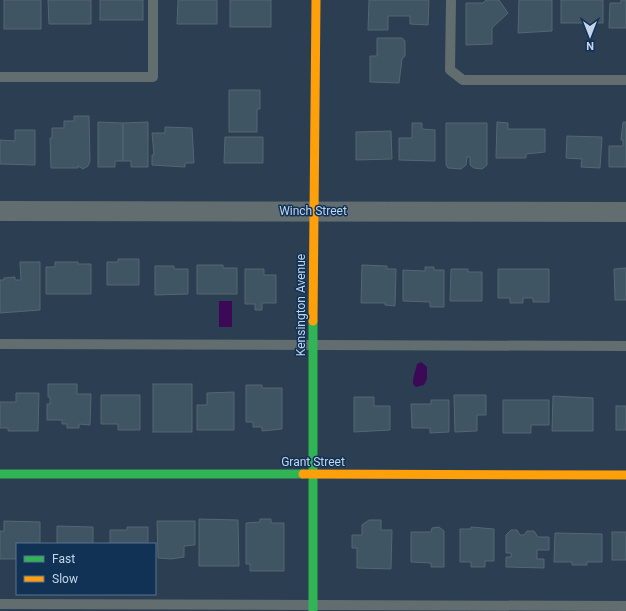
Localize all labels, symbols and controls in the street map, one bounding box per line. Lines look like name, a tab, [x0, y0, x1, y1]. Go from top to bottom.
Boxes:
north arrow	[570, 16, 610, 56]
text: N	[586, 39, 594, 52]
street label: Winch Street	[279, 204, 347, 218]
street label: Kensington Avenue	[294, 254, 308, 356]
street label: Grant Street	[281, 455, 345, 469]
legend	[16, 543, 156, 595]
text: Fast	[52, 552, 75, 566]
text: Slow	[52, 572, 78, 586]

